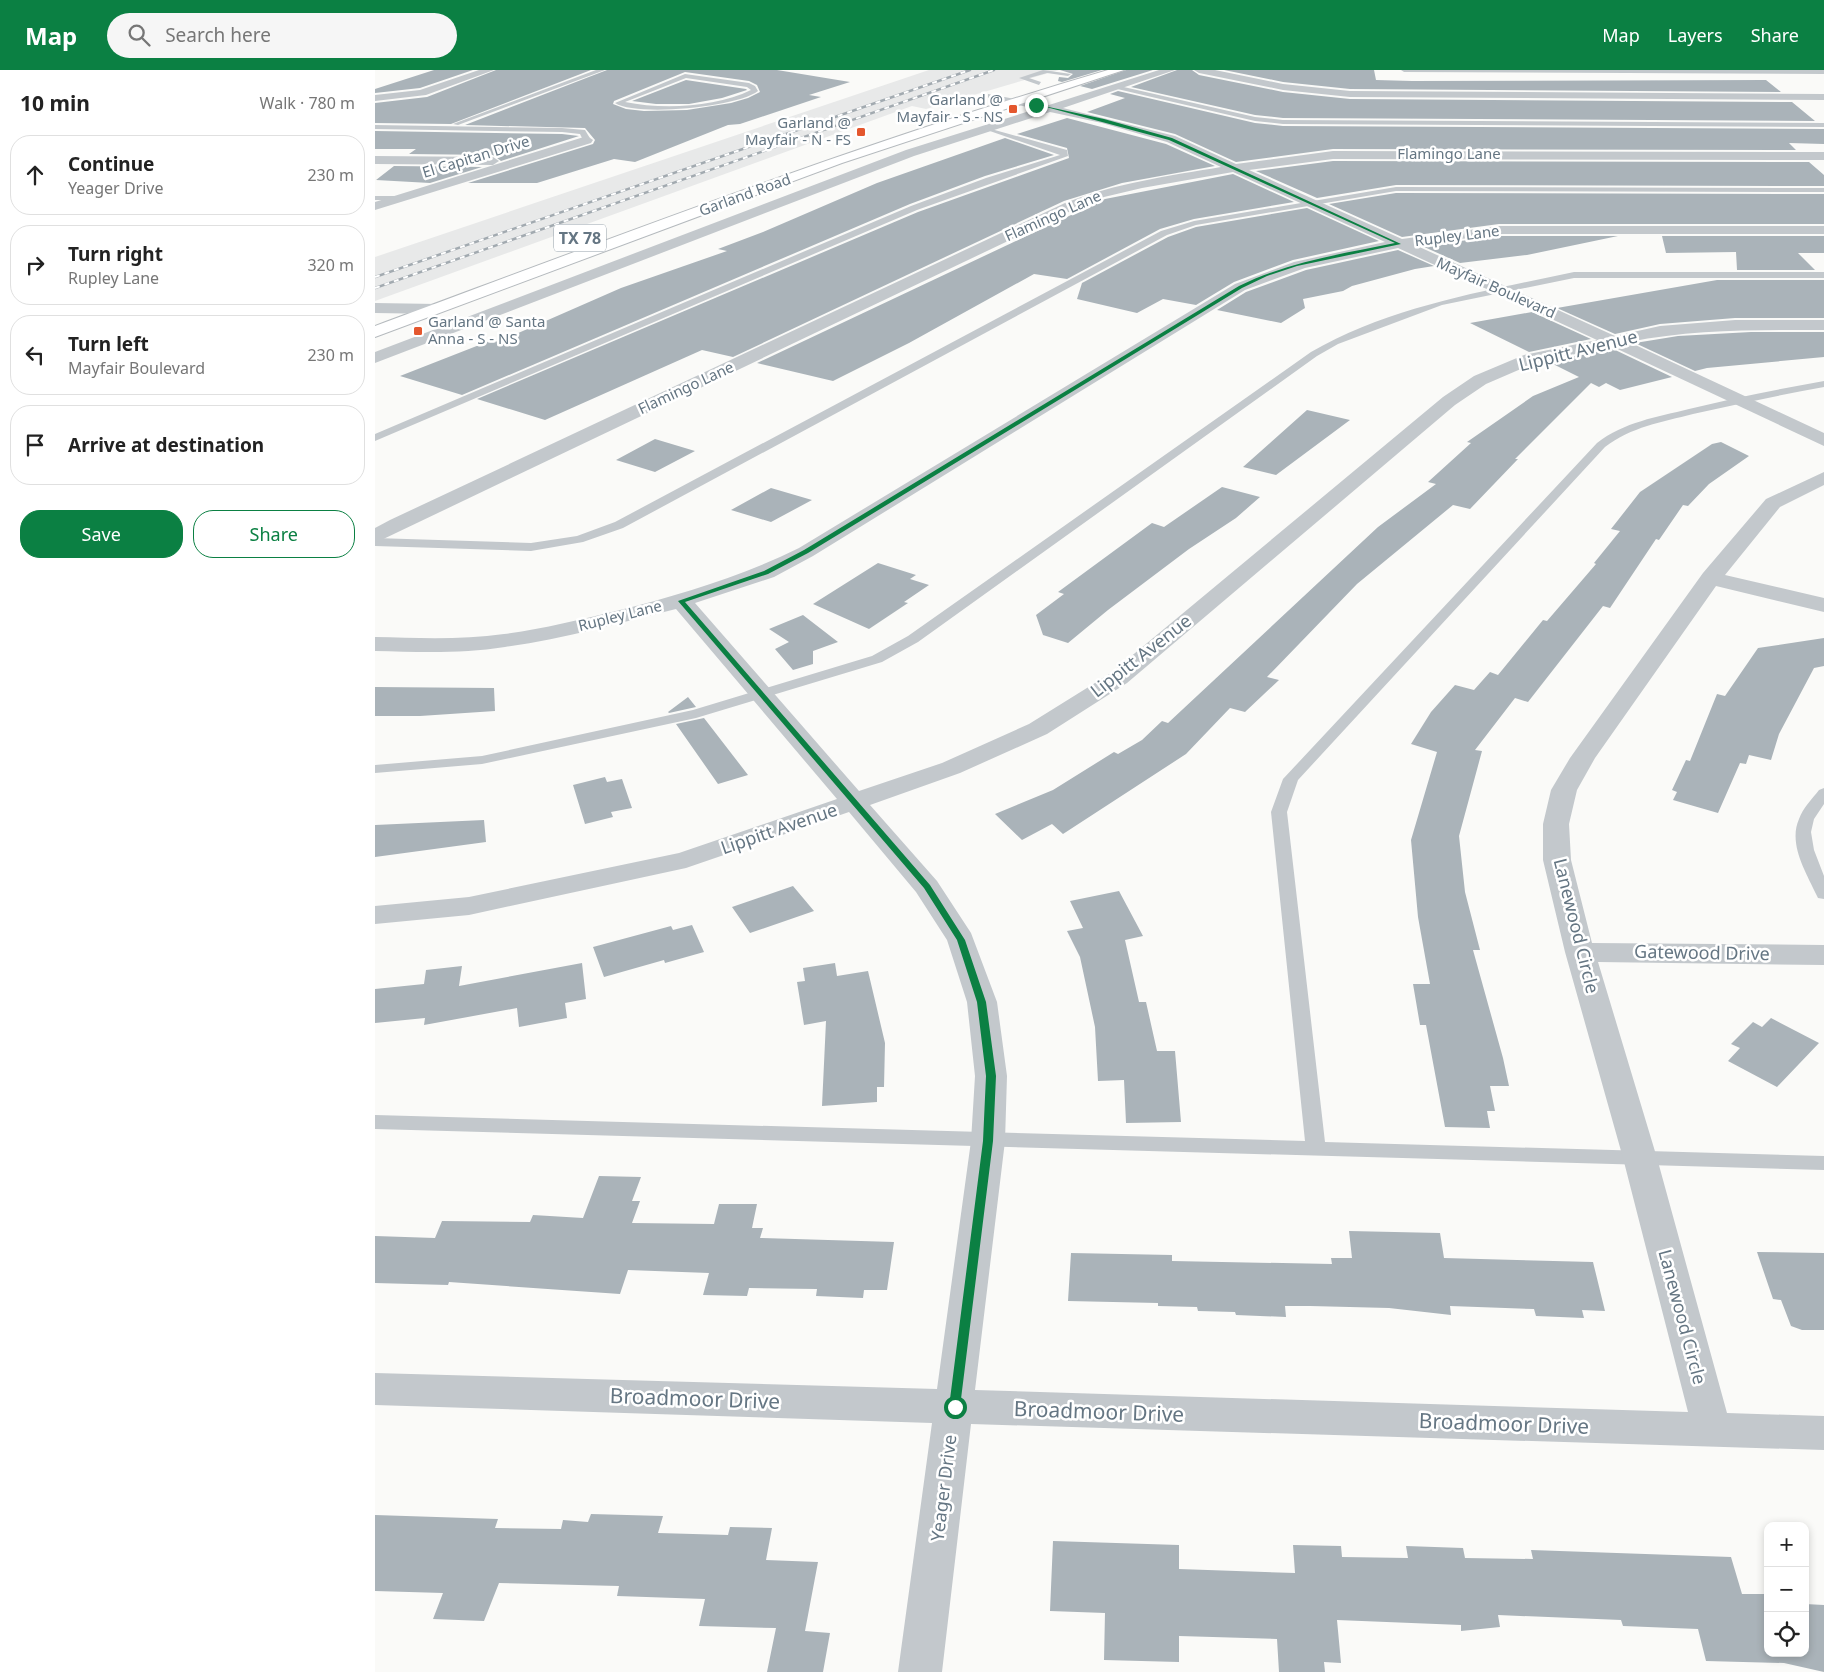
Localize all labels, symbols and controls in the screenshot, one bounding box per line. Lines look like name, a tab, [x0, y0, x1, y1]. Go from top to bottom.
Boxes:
search box	[107, 13, 457, 58]
text: Map	[25, 19, 77, 52]
icon: search	[125, 21, 153, 49]
text: Search here	[165, 22, 271, 48]
text: Map	[1602, 23, 1640, 47]
text: Layers	[1668, 23, 1723, 47]
text: Share	[1751, 23, 1799, 47]
text: 10 min	[20, 89, 90, 117]
place label: Garland @ Mayfair - S - NS	[897, 89, 1003, 126]
text: Walk · 780 m	[260, 92, 355, 114]
route end	[1025, 94, 1048, 117]
marker: Garland @ Mayfair - S - NS	[1007, 103, 1019, 115]
place label: Garland @ Mayfair - N - FS	[745, 112, 851, 149]
marker: Garland @ Mayfair - N - FS	[855, 126, 867, 138]
street label: El Capitan Drive	[420, 130, 532, 182]
street label: Flamingo Lane	[1397, 143, 1501, 163]
text: Continue	[68, 151, 154, 177]
icon: ahead	[21, 161, 49, 189]
text: 230 m	[307, 164, 354, 186]
street label: Garland Road	[696, 168, 793, 220]
text: Yeager Drive	[68, 177, 163, 199]
street label: Flamingo Lane	[1001, 185, 1104, 245]
street label: Rupley Lane	[1413, 220, 1500, 250]
road number: TX 78	[554, 224, 606, 252]
text: Turn right	[68, 241, 163, 267]
icon: right	[21, 251, 49, 279]
street label: Mayfair Boulevard	[1434, 252, 1559, 322]
text: 320 m	[307, 254, 354, 276]
text: Rupley Lane	[68, 267, 159, 289]
place label: Garland @ Santa Anna - S - NS	[428, 311, 545, 348]
street label: Lippitt Avenue	[1516, 324, 1640, 376]
marker: Garland @ Santa Anna - S - NS	[412, 325, 424, 337]
text: Turn left	[68, 331, 149, 357]
icon: left	[21, 341, 49, 369]
text: 230 m	[307, 344, 354, 366]
street label: Flamingo Lane	[634, 356, 737, 418]
text: Mayfair Boulevard	[68, 357, 205, 379]
icon: arrive	[21, 431, 49, 459]
text: Arrive at destination	[68, 432, 264, 458]
button: Save	[20, 510, 183, 558]
button: Share	[193, 510, 355, 558]
street label: Rupley Lane	[576, 595, 664, 635]
street label: Lippitt Avenue	[1085, 608, 1196, 702]
street label: Lippitt Avenue	[717, 797, 840, 859]
street label: Lanewood Circle	[1549, 856, 1605, 996]
street label: Gatewood Drive	[1634, 939, 1770, 965]
street label: Lanewood Circle	[1653, 1247, 1713, 1387]
street label: Broadmoor Drive	[609, 1381, 781, 1415]
street label: Broadmoor Drive	[1013, 1394, 1185, 1428]
route start	[944, 1396, 967, 1419]
street label: Broadmoor Drive	[1418, 1406, 1590, 1440]
street label: Yeager Drive	[925, 1433, 961, 1543]
map controls	[1764, 1522, 1809, 1657]
button: +	[1764, 1522, 1809, 1567]
button: −	[1764, 1567, 1809, 1612]
button: locate	[1764, 1612, 1809, 1657]

